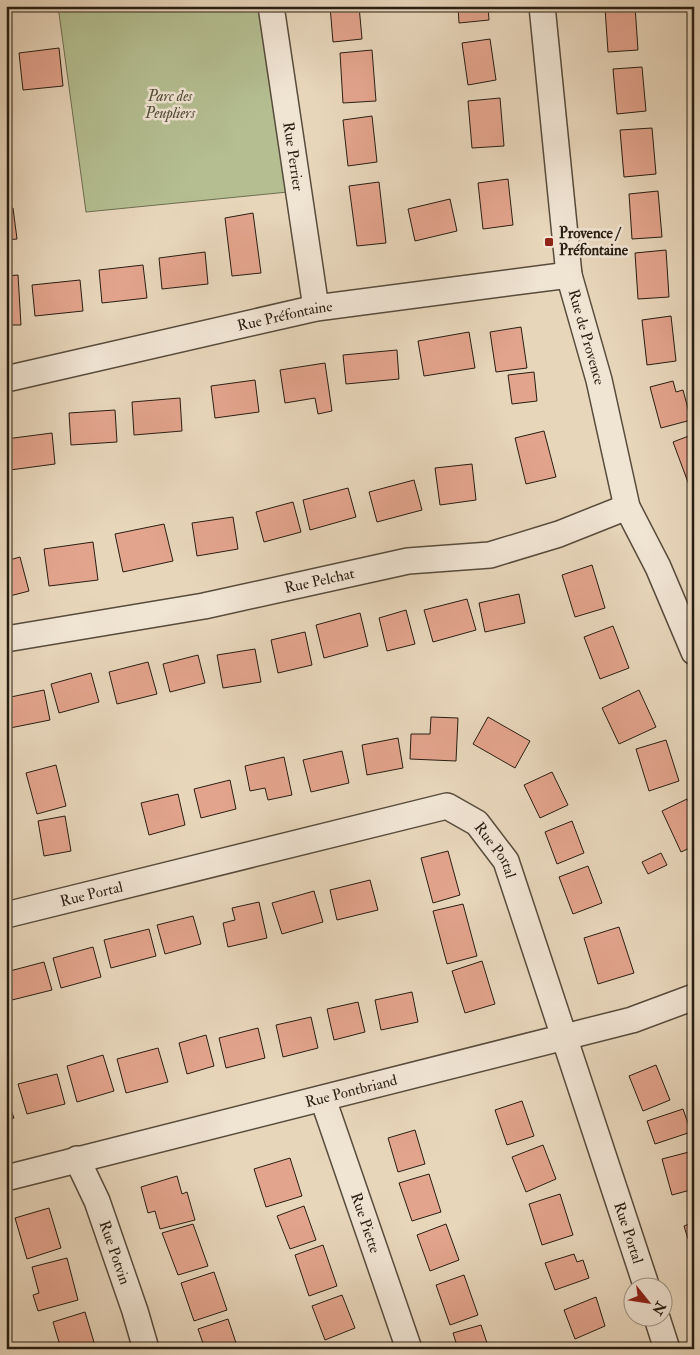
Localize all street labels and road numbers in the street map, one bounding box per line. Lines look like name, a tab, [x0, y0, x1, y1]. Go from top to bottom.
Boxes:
street label: Rue Perrier	[279, 121, 308, 192]
street label: Rue de Provence	[564, 287, 609, 387]
street label: Rue Préfontaine	[235, 296, 334, 335]
street label: Rue Pelchat	[283, 564, 356, 597]
street label: Rue Portal	[470, 818, 521, 881]
street label: Rue Portal	[58, 877, 125, 911]
street label: Rue Pontbriand	[303, 1070, 400, 1112]
street label: Rue Piette	[346, 1190, 385, 1256]
street label: Rue Portal	[610, 1199, 648, 1266]
street label: Rue Potvin	[95, 1218, 135, 1287]

